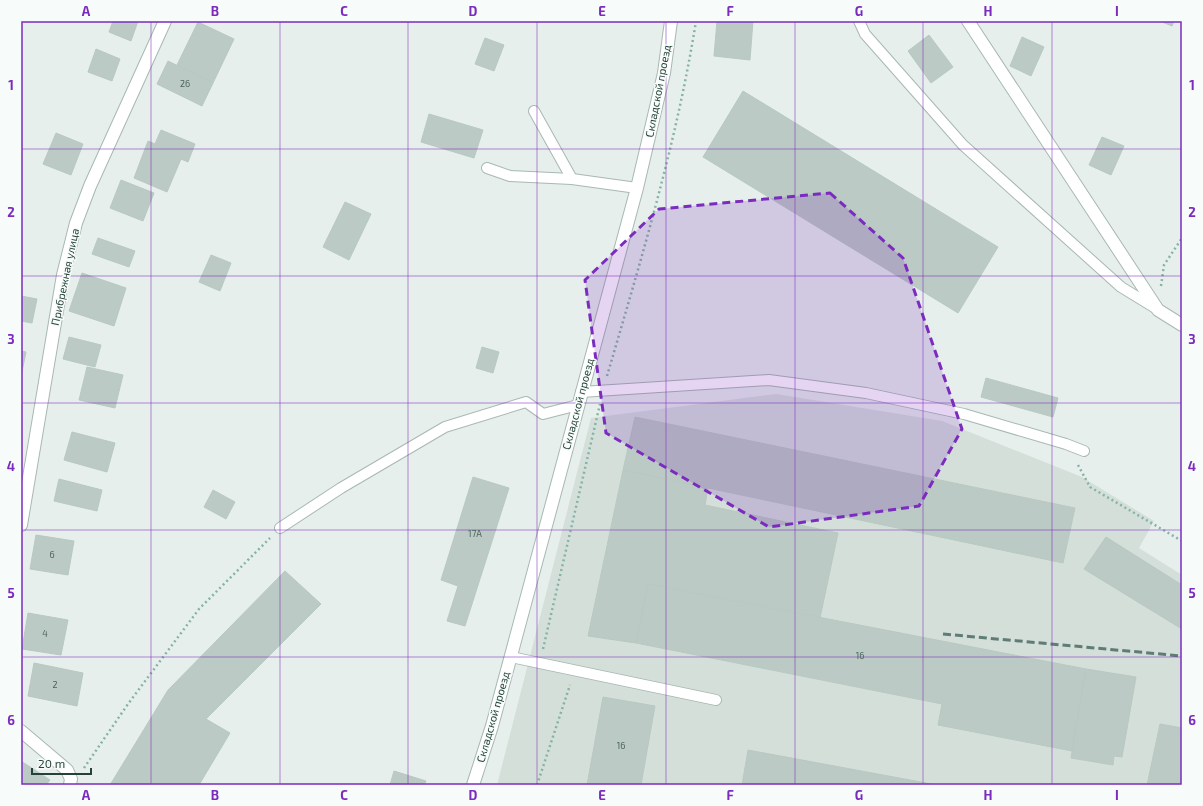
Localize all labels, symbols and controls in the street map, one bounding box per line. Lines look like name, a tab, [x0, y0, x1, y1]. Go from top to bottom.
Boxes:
text: A	[82, 3, 91, 19]
text: B	[211, 3, 219, 19]
text: C	[340, 3, 348, 19]
text: D	[469, 3, 478, 19]
text: E	[598, 3, 606, 19]
text: F	[726, 3, 734, 19]
text: G	[855, 3, 863, 19]
text: H	[984, 3, 993, 19]
text: I	[1115, 3, 1119, 19]
street label: Складской проезд	[642, 43, 673, 138]
text: 1	[8, 77, 14, 93]
text: 1	[1189, 77, 1195, 93]
house number: 26	[180, 78, 190, 89]
text: 2	[7, 204, 15, 220]
text: 2	[1188, 204, 1196, 220]
street label: Прибрежная улица	[48, 227, 82, 327]
text: 3	[7, 331, 15, 347]
text: 3	[1188, 331, 1196, 347]
street label: Складской проезд	[559, 356, 596, 451]
text: 4	[7, 458, 15, 474]
text: 4	[1188, 458, 1196, 474]
house number: 17А	[468, 528, 482, 539]
house number: 6	[49, 549, 55, 560]
text: 5	[7, 585, 15, 601]
text: 5	[1188, 585, 1196, 601]
house number: 4	[42, 628, 48, 639]
house number: 16	[856, 650, 864, 661]
street label: Складской проезд	[473, 669, 512, 764]
house number: 2	[52, 679, 58, 690]
text: 6	[7, 712, 15, 728]
text: 6	[1188, 712, 1196, 728]
house number: 16	[617, 740, 625, 751]
scale bar	[32, 750, 91, 776]
text: 20 m	[38, 756, 65, 770]
text: A	[82, 787, 91, 803]
text: B	[211, 787, 219, 803]
text: C	[340, 787, 348, 803]
text: D	[469, 787, 478, 803]
text: E	[598, 787, 606, 803]
text: F	[726, 787, 734, 803]
text: G	[855, 787, 863, 803]
text: H	[984, 787, 993, 803]
text: I	[1115, 787, 1119, 803]

